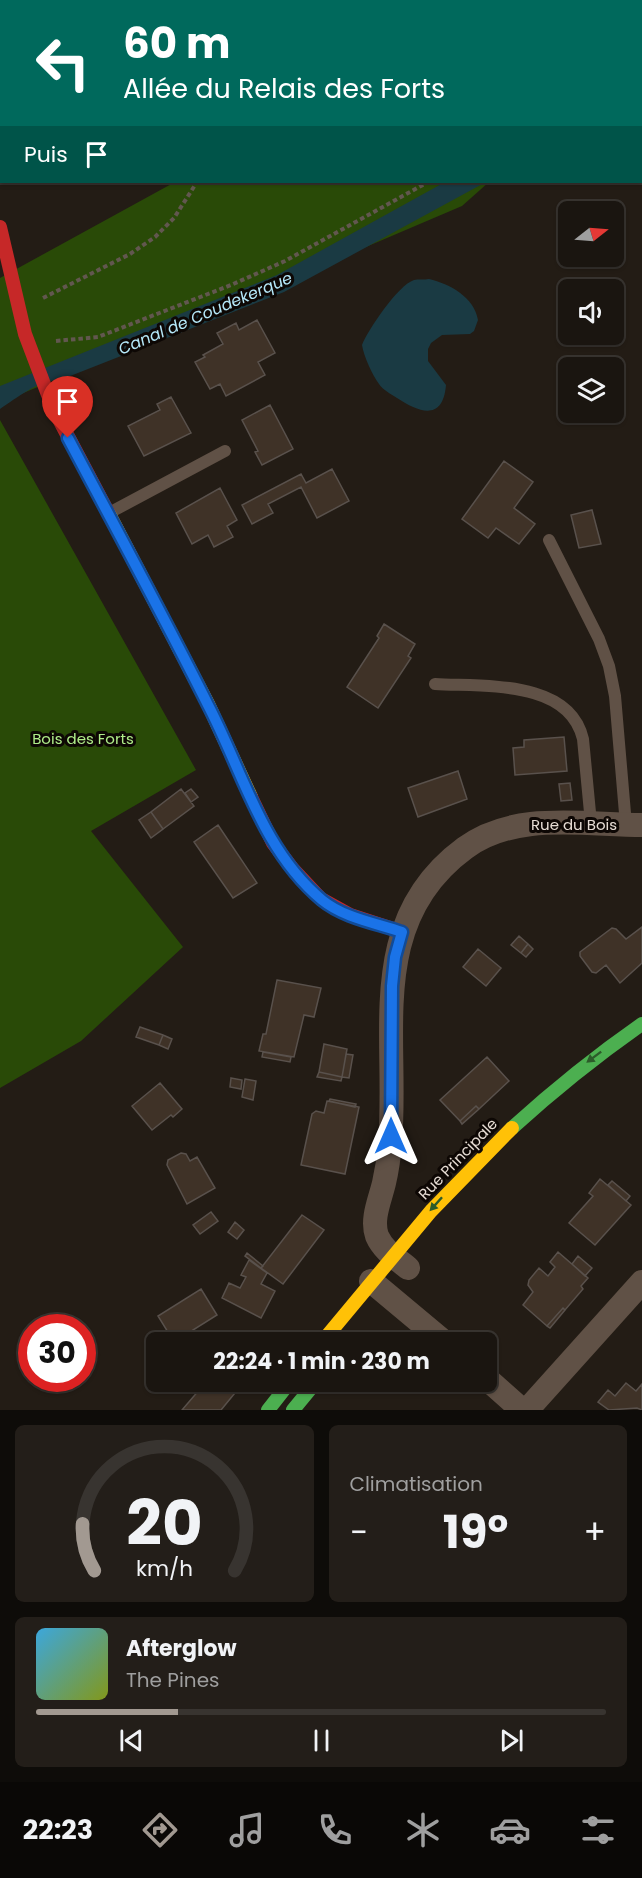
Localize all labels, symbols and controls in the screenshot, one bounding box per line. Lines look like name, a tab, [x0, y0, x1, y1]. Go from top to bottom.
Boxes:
text: 60 m	[123, 14, 231, 73]
icon: left	[24, 24, 102, 102]
text: Allée du Relais des Forts	[123, 70, 445, 107]
icon: arrive	[80, 138, 113, 171]
text: Puis	[24, 139, 68, 170]
north arrow	[558, 201, 624, 267]
map controls	[558, 201, 624, 423]
water label: Canal de Coudekerque	[115, 266, 296, 361]
button: sound	[558, 279, 624, 345]
button: layers	[558, 357, 624, 423]
pin	[42, 376, 93, 438]
icon: arrive	[51, 385, 84, 418]
park label: Bois des Forts	[32, 728, 134, 749]
street label: Rue du Bois	[531, 814, 617, 835]
one-way arrow	[586, 1051, 602, 1063]
position arrow	[359, 1104, 423, 1168]
street label: Rue Principale	[413, 1113, 502, 1204]
one-way arrow	[430, 1196, 443, 1211]
speed limit sign: 30	[18, 1314, 96, 1392]
text: 22:24 · 1 min · 230 m	[213, 1346, 430, 1377]
text: Climatisation	[350, 1470, 483, 1498]
text: 20	[126, 1479, 202, 1567]
text: 19°	[443, 1501, 508, 1564]
text: −	[350, 1509, 368, 1556]
text: +	[583, 1509, 606, 1556]
text: km/h	[136, 1553, 193, 1584]
text: Afterglow	[126, 1633, 237, 1664]
text: The Pines	[126, 1666, 220, 1694]
icon: previous	[115, 1724, 148, 1757]
icon: pause	[305, 1724, 338, 1757]
icon: next	[495, 1724, 528, 1757]
icon: directions	[139, 1809, 181, 1851]
icon: music	[226, 1809, 268, 1851]
icon: phone	[314, 1809, 356, 1851]
icon: climate	[402, 1809, 444, 1851]
icon: car	[489, 1809, 531, 1851]
icon: filters	[577, 1809, 619, 1851]
text: 22:23	[23, 1811, 93, 1848]

